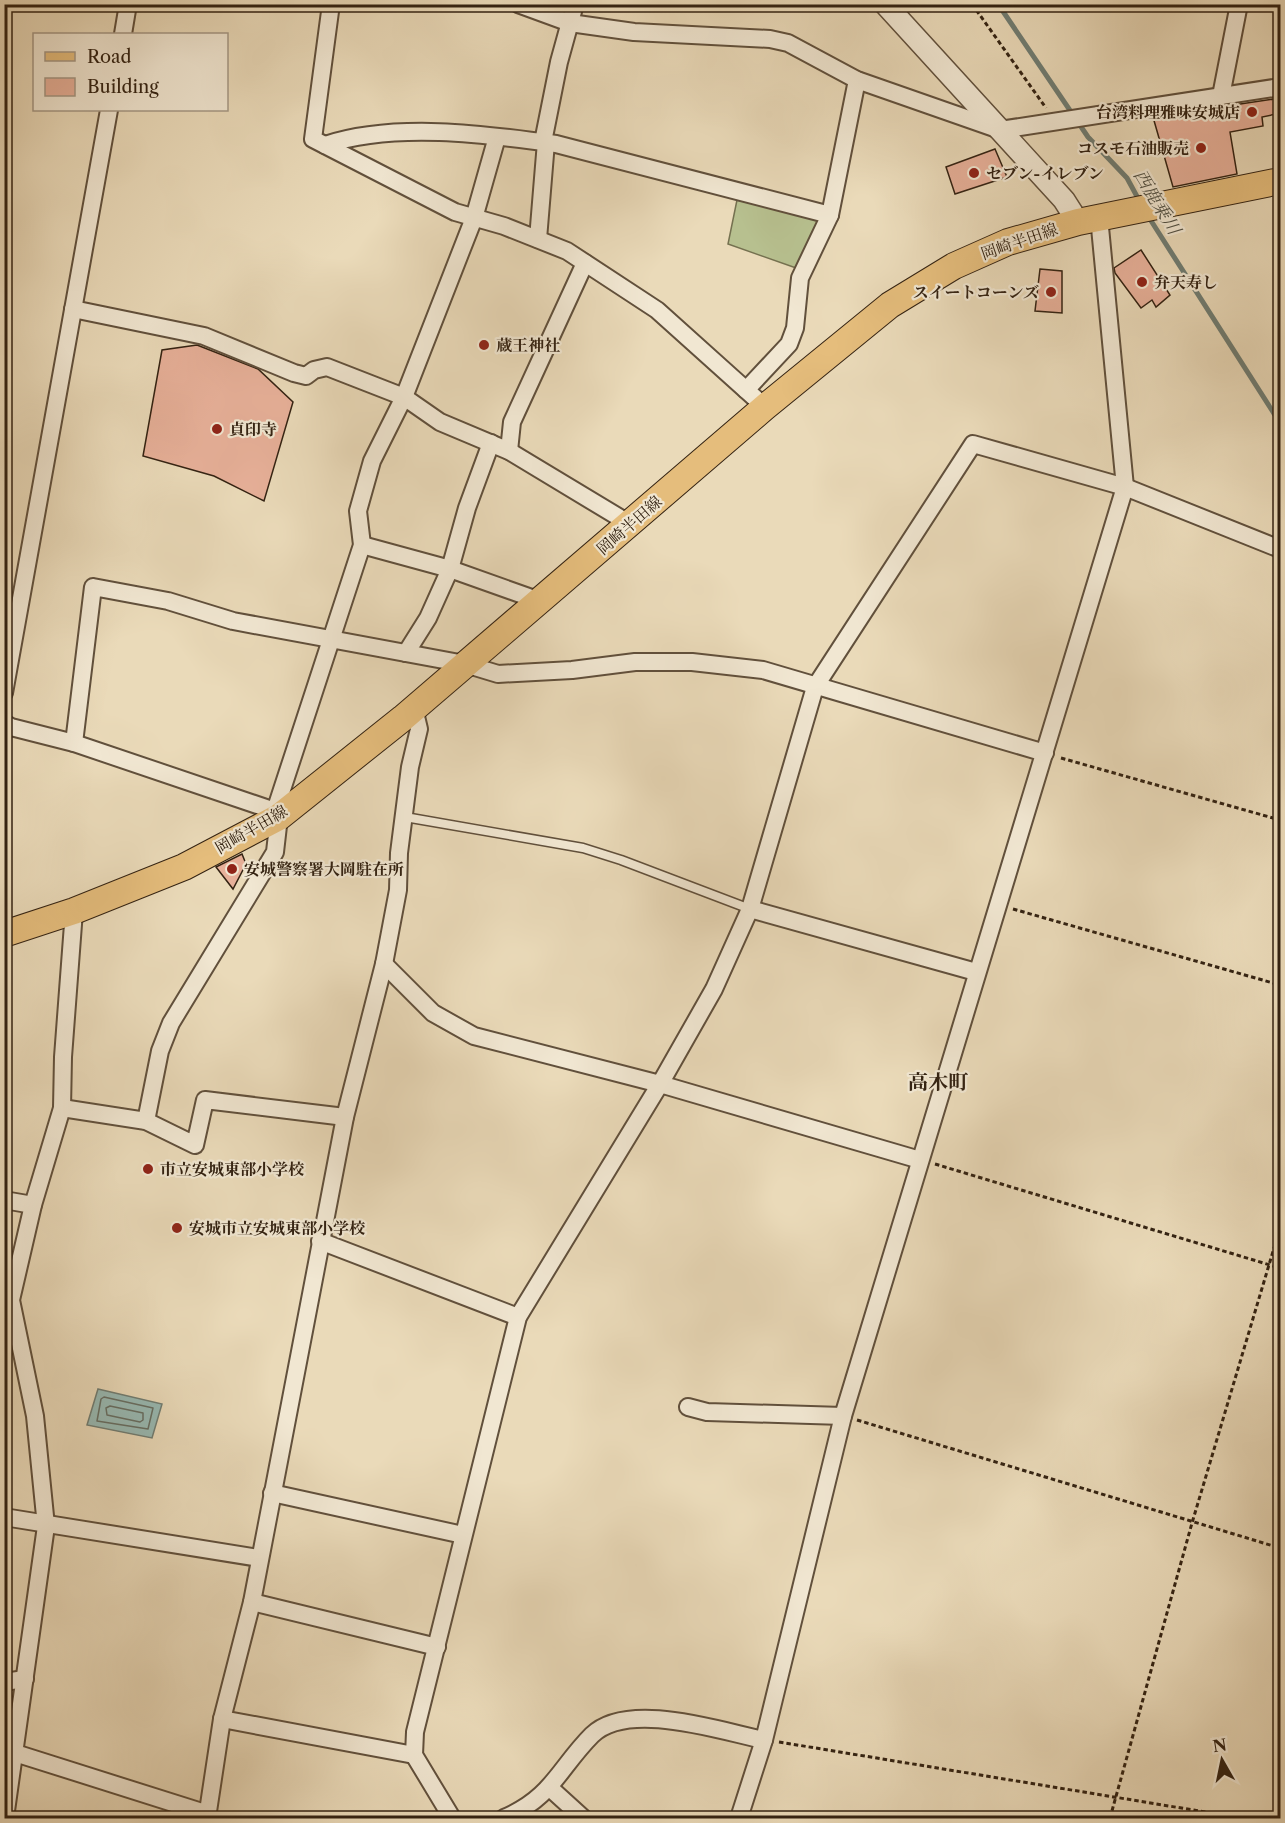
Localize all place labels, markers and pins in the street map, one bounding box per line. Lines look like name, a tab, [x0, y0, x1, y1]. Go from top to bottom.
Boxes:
place label: 台湾料理雅味安城店	[1096, 102, 1240, 122]
marker: 台湾料理雅味安城店	[1245, 105, 1259, 119]
place label: コスモ石油販売	[1077, 138, 1189, 158]
marker: コスモ石油販売	[1194, 141, 1208, 155]
place label: セブン-イレブン	[986, 163, 1104, 183]
marker: セブン-イレブン	[967, 166, 981, 180]
place label: 弁天寿し	[1154, 272, 1218, 292]
marker: 弁天寿し	[1135, 275, 1149, 289]
place label: スイートコーンズ	[913, 282, 1039, 302]
marker: スイートコーンズ	[1044, 285, 1058, 299]
place label: 蔵王神社	[496, 335, 560, 355]
marker: 蔵王神社	[477, 338, 491, 352]
place label: 貞印寺	[229, 419, 277, 439]
marker: 貞印寺	[210, 422, 224, 436]
place label: 安城警察署大岡駐在所	[244, 859, 404, 879]
marker: 安城警察署大岡駐在所	[225, 862, 239, 876]
place label: 市立安城東部小学校	[160, 1159, 305, 1179]
marker: 市立安城東部小学校	[141, 1162, 155, 1176]
place label: 安城市立安城東部小学校	[189, 1218, 366, 1238]
marker: 安城市立安城東部小学校	[170, 1221, 184, 1235]

